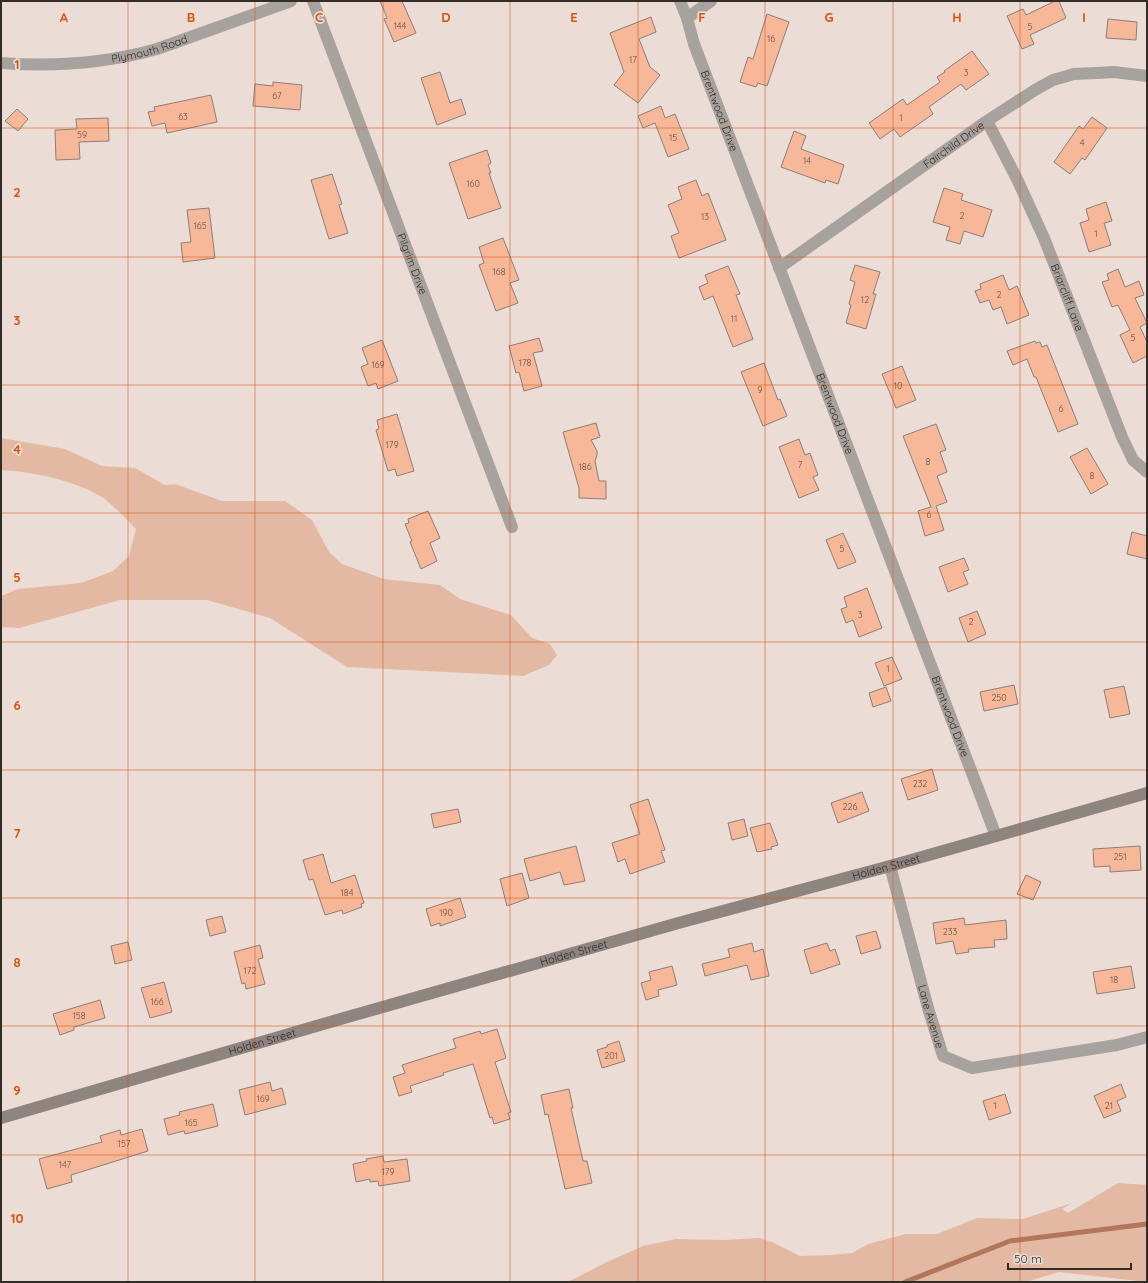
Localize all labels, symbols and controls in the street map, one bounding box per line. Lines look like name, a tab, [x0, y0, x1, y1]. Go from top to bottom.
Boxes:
text: A	[60, 9, 69, 25]
text: B	[187, 9, 195, 25]
text: C	[315, 9, 323, 25]
text: D	[441, 9, 451, 25]
text: E	[570, 9, 578, 25]
text: F	[698, 9, 706, 25]
text: G	[824, 9, 834, 25]
text: H	[952, 9, 962, 25]
text: I	[1082, 9, 1086, 25]
house number: 144	[394, 20, 407, 31]
house number: 5	[1028, 21, 1033, 32]
street label: Plymouth Road	[110, 32, 189, 66]
house number: 16	[767, 33, 775, 44]
house number: 17	[629, 54, 637, 65]
text: 1	[14, 56, 20, 72]
house number: 3	[964, 67, 969, 78]
street label: Brentwood Drive	[698, 68, 741, 154]
house number: 67	[272, 90, 282, 101]
house number: 63	[178, 111, 188, 122]
house number: 1	[899, 112, 903, 123]
street label: Fairchild Drive	[920, 118, 987, 171]
house number: 59	[77, 129, 87, 140]
house number: 15	[669, 132, 677, 143]
house number: 4	[1080, 137, 1085, 148]
house number: 14	[803, 155, 811, 166]
house number: 160	[466, 178, 480, 189]
text: 2	[13, 184, 21, 200]
house number: 2	[960, 210, 965, 221]
house number: 13	[701, 211, 709, 222]
house number: 165	[193, 220, 207, 231]
house number: 1	[1094, 228, 1098, 239]
street label: Pilgrim Drive	[394, 231, 430, 296]
street label: Briarcliff Lane	[1048, 262, 1087, 333]
house number: 168	[492, 266, 506, 277]
house number: 2	[997, 289, 1002, 300]
house number: 12	[861, 294, 869, 305]
text: 3	[14, 312, 21, 328]
house number: 11	[731, 313, 737, 324]
house number: 5	[1131, 332, 1136, 343]
house number: 178	[519, 357, 532, 368]
house number: 169	[371, 359, 385, 370]
street label: Brentwood Drive	[813, 371, 857, 456]
house number: 10	[894, 380, 902, 391]
house number: 9	[757, 384, 763, 395]
house number: 6	[1059, 403, 1064, 414]
house number: 179	[386, 439, 398, 450]
text: 4	[13, 441, 21, 457]
house number: 8	[926, 456, 931, 467]
house number: 7	[798, 459, 803, 470]
house number: 186	[578, 461, 592, 472]
house number: 8	[1090, 470, 1095, 481]
house number: 6	[927, 509, 932, 520]
house number: 5	[840, 543, 845, 554]
text: 5	[13, 569, 21, 585]
house number: 3	[858, 609, 863, 620]
house number: 2	[969, 616, 974, 627]
house number: 1	[886, 663, 890, 674]
street label: Brentwood Drive	[929, 674, 972, 759]
house number: 250	[991, 692, 1007, 703]
text: 6	[13, 697, 21, 713]
house number: 232	[913, 778, 927, 789]
house number: 226	[843, 801, 858, 812]
text: 7	[13, 825, 21, 841]
street label: Holden Street	[851, 851, 922, 883]
house number: 251	[1113, 851, 1127, 862]
house number: 184	[341, 887, 354, 898]
house number: 190	[439, 907, 453, 918]
house number: 233	[943, 926, 957, 937]
street label: Holden Street	[538, 936, 609, 969]
text: 8	[13, 954, 21, 970]
house number: 172	[244, 965, 256, 976]
house number: 18	[1110, 974, 1118, 985]
street label: Lane Avenue	[915, 983, 947, 1050]
house number: 166	[150, 996, 164, 1007]
house number: 158	[72, 1010, 86, 1021]
street label: Holden Street	[227, 1025, 298, 1058]
house number: 201	[604, 1050, 618, 1061]
text: 9	[13, 1082, 21, 1098]
house number: 169	[256, 1093, 270, 1104]
house number: 1	[993, 1100, 997, 1111]
house number: 21	[1105, 1100, 1113, 1111]
house number: 165	[184, 1117, 198, 1128]
house number: 157	[118, 1138, 131, 1149]
house number: 147	[59, 1159, 72, 1170]
house number: 179	[382, 1166, 394, 1177]
text: 10	[10, 1210, 24, 1226]
scale bar	[1008, 1245, 1131, 1271]
text: 50 m	[1014, 1251, 1042, 1266]

